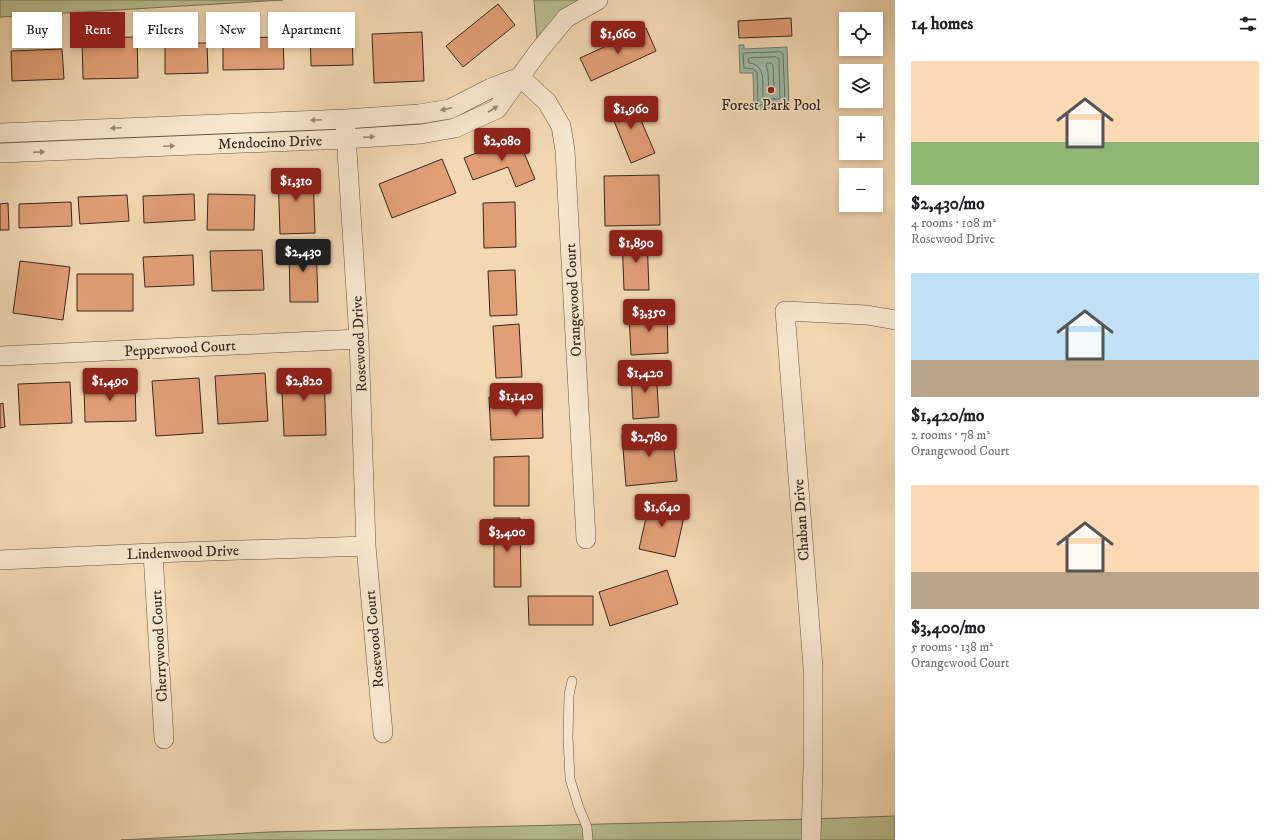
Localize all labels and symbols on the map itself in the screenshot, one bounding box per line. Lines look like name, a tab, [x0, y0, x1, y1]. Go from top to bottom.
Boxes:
pin: $1,660	[585, 21, 651, 55]
marker: Forest Park Pool	[766, 85, 776, 95]
pin: $1,960	[598, 96, 664, 130]
place label: Forest Park Pool	[721, 96, 821, 115]
one-way arrow	[439, 106, 451, 112]
one-way arrow	[488, 106, 499, 113]
one-way arrow	[309, 117, 322, 123]
one-way arrow	[110, 125, 122, 132]
pin: $2,080	[469, 128, 535, 162]
street label: Mendocino Drive	[218, 131, 322, 154]
one-way arrow	[363, 134, 375, 141]
one-way arrow	[163, 143, 176, 149]
one-way arrow	[33, 148, 45, 155]
pin: $1,310	[263, 168, 329, 202]
pin: $1,890	[603, 230, 669, 264]
pin: $2,430	[270, 239, 336, 273]
street label: Orangewood Court	[561, 243, 586, 357]
street label: Rosewood Drive	[347, 295, 372, 393]
pin: $3,350	[616, 299, 682, 333]
street label: Pepperwood Court	[124, 336, 236, 361]
pin: $1,420	[612, 360, 678, 394]
pin: $1,490	[77, 368, 143, 402]
pin: $2,820	[271, 368, 337, 402]
pin: $1,140	[483, 383, 549, 417]
pin: $2,780	[616, 424, 682, 458]
street label: Chaban Drive	[789, 478, 814, 562]
pin: $1,640	[629, 494, 695, 528]
pin: $3,400	[474, 519, 540, 553]
street label: Lindenwood Drive	[127, 541, 239, 564]
street label: Cherrywood Court	[147, 589, 172, 702]
street label: Rosewood Court	[361, 589, 388, 689]

